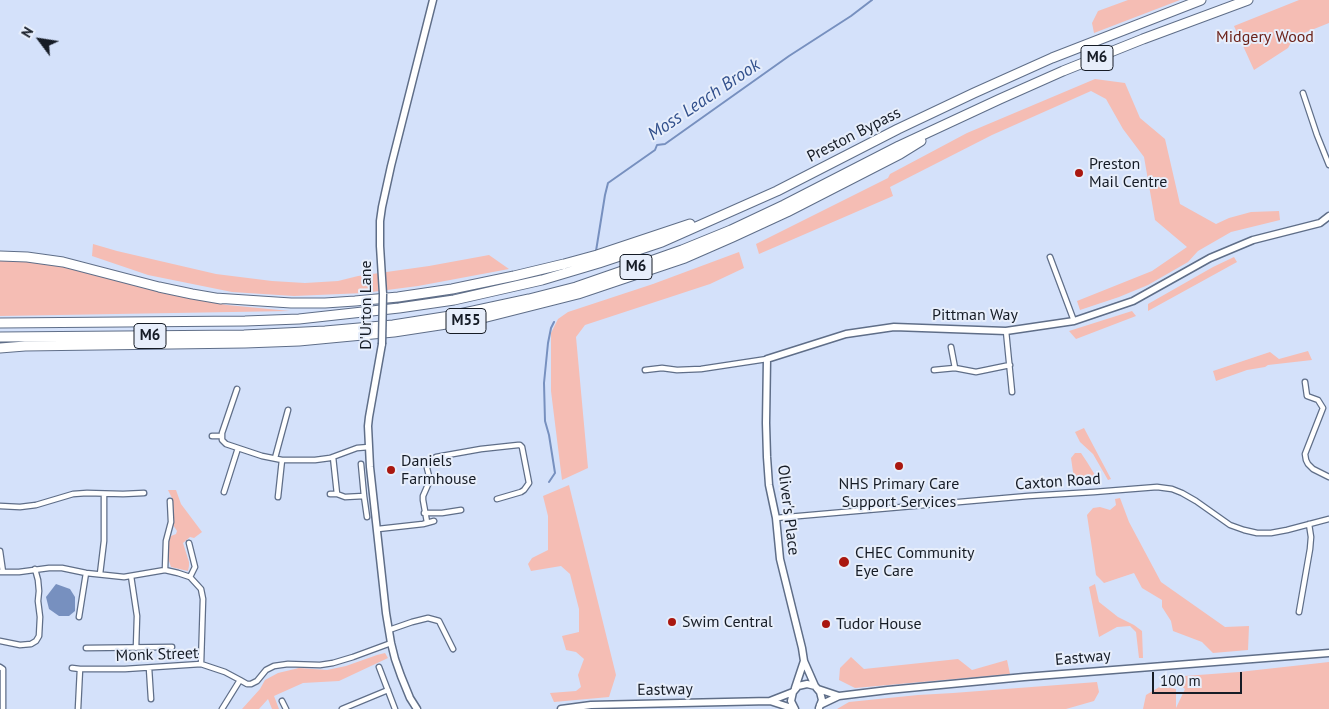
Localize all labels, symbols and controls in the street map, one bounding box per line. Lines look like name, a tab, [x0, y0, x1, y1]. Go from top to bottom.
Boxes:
north arrow	[15, 15, 65, 65]
text: N	[17, 24, 37, 41]
park label: Midgery Wood	[1216, 27, 1314, 47]
road number: M6	[1081, 46, 1113, 70]
water label: Moss Leach Brook	[644, 54, 764, 146]
street label: Preston Bypass	[804, 103, 904, 167]
place label: Preston Mail Centre	[1089, 154, 1167, 192]
marker: Preston Mail Centre	[1073, 167, 1085, 179]
road number: M6	[620, 254, 652, 280]
street label: D'Urton Lane	[356, 260, 376, 350]
street label: Pittman Way	[932, 305, 1018, 325]
road number: M55	[446, 308, 486, 334]
road number: M6	[134, 324, 166, 348]
place label: Daniels Farmhouse	[401, 451, 476, 489]
marker: NHS Primary Care Support Services	[893, 460, 905, 472]
marker: Daniels Farmhouse	[385, 464, 397, 476]
street label: Oliver's Place	[773, 464, 803, 556]
street label: Caxton Road	[1015, 469, 1101, 495]
place label: NHS Primary Care Support Services	[839, 474, 959, 512]
place label: CHEC Community Eye Care	[855, 543, 975, 581]
marker: CHEC Community Eye Care	[837, 555, 851, 569]
place label: Swim Central	[682, 612, 773, 632]
place label: Tudor House	[836, 614, 922, 634]
marker: Swim Central	[666, 616, 678, 628]
marker: Tudor House	[820, 618, 832, 630]
street label: Monk Street	[115, 644, 199, 666]
street label: Eastway	[1054, 646, 1112, 670]
scale bar	[1154, 662, 1244, 694]
text: 100 m	[1160, 671, 1201, 690]
street label: Eastway	[637, 680, 693, 700]

